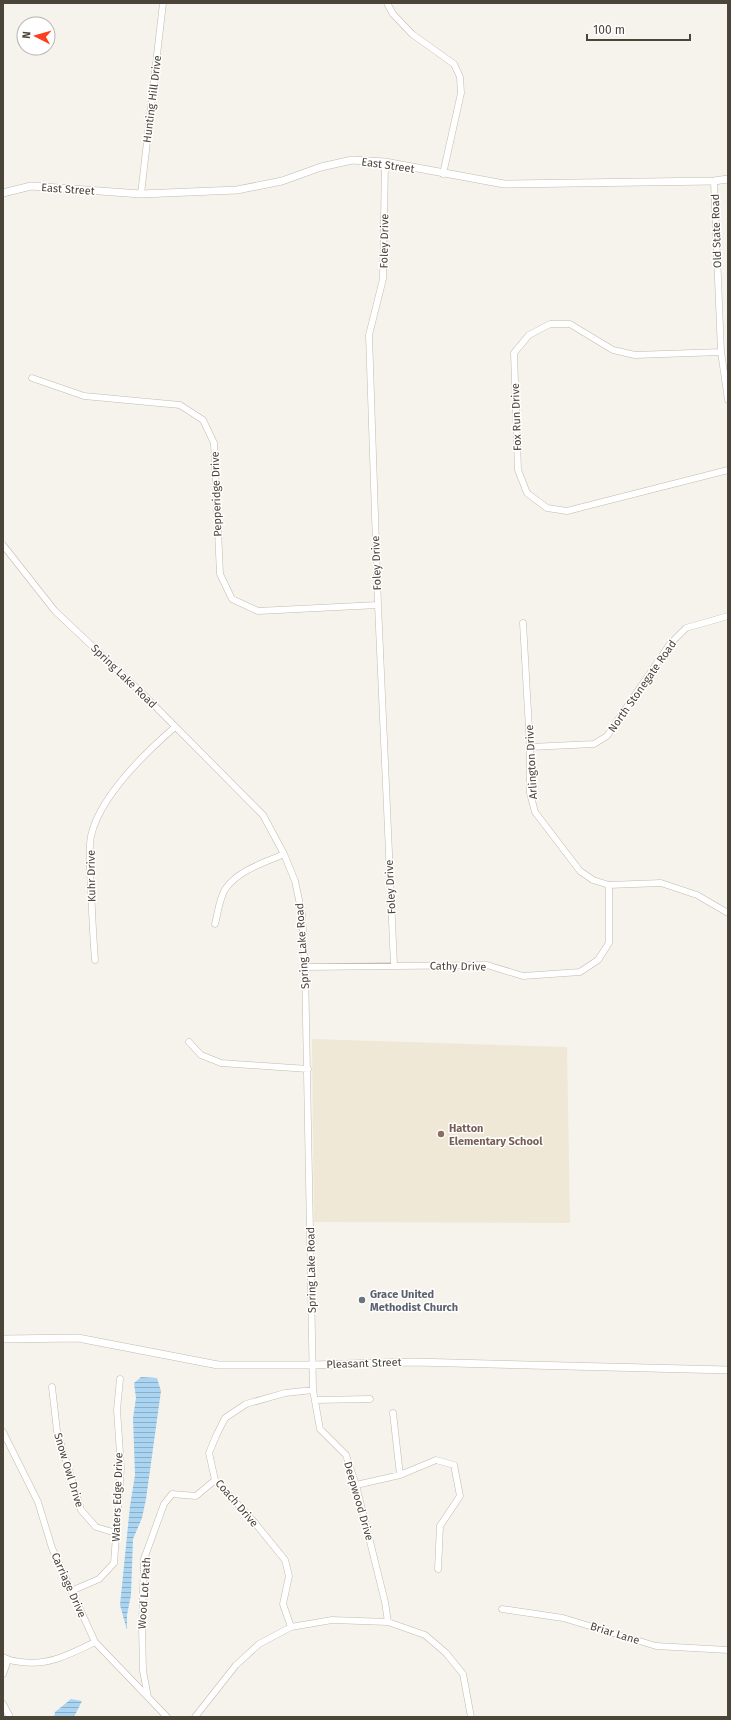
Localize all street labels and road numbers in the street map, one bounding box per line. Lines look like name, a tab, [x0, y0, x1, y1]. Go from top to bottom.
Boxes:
street label: Hunting Hill Drive	[141, 54, 164, 144]
street label: East Street	[361, 155, 415, 176]
street label: East Street	[41, 181, 95, 198]
street label: Old State Road	[709, 194, 724, 268]
street label: Foley Drive	[378, 214, 391, 268]
street label: Fox Run Drive	[509, 383, 524, 451]
street label: Pepperidge Drive	[209, 451, 224, 537]
street label: Foley Drive	[369, 535, 384, 591]
street label: North Stonegate Road	[606, 638, 679, 735]
street label: Spring Lake Road	[88, 642, 159, 711]
street label: Arlington Drive	[523, 724, 540, 799]
street label: Kuhr Drive	[85, 850, 98, 902]
street label: Foley Drive	[383, 859, 398, 915]
street label: Spring Lake Road	[293, 903, 312, 989]
street label: Cathy Drive	[430, 960, 486, 973]
street label: Spring Lake Road	[304, 1227, 319, 1313]
street label: Pleasant Street	[326, 1356, 402, 1371]
street label: Snow Owl Drive	[51, 1431, 86, 1509]
street label: Waters Edge Drive	[109, 1452, 126, 1542]
street label: Deepwood Drive	[341, 1460, 376, 1542]
street label: Coach Drive	[212, 1477, 261, 1530]
street label: Carriage Drive	[48, 1551, 89, 1620]
street label: Wood Lot Path	[136, 1557, 153, 1629]
street label: Briar Lane	[589, 1620, 641, 1647]

